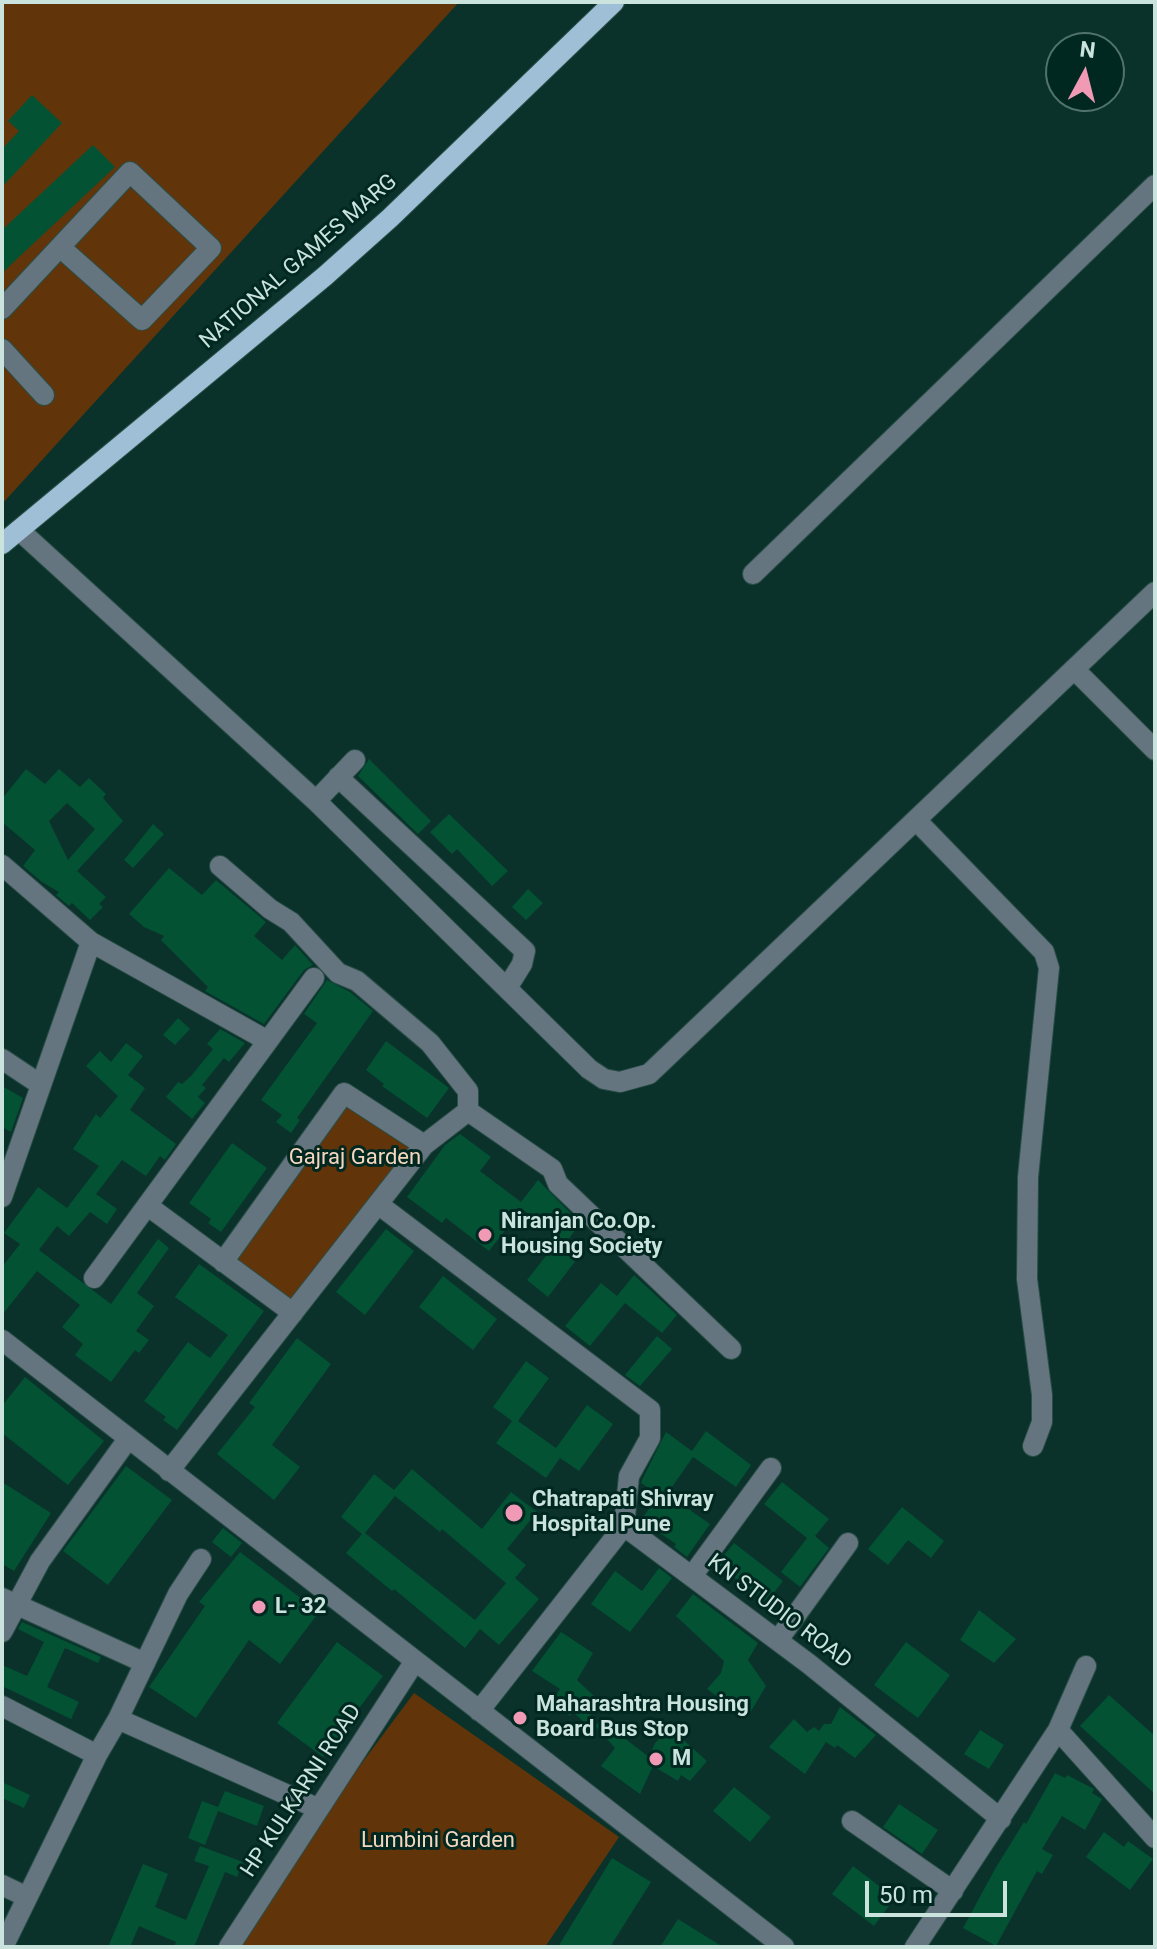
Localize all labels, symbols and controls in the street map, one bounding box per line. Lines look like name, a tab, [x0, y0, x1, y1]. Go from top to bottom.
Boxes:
north arrow	[1045, 32, 1125, 112]
text: N	[1079, 36, 1097, 63]
street label: NATIONAL GAMES MARG	[195, 169, 403, 355]
park label: Gajraj Garden	[289, 1145, 421, 1171]
place label: Niranjan Co.Op. Housing Society	[501, 1209, 662, 1260]
marker: Niranjan Co.Op. Housing Society	[476, 1226, 494, 1244]
place label: Chatrapati Shivray Hospital Pune	[532, 1487, 714, 1538]
marker: Chatrapati Shivray Hospital Pune	[503, 1502, 525, 1524]
street label: KN STUDIO ROAD	[702, 1549, 856, 1675]
place label: L- 32	[275, 1594, 326, 1620]
marker: L- 32	[250, 1598, 268, 1616]
place label: Maharashtra Housing Board Bus Stop	[536, 1692, 749, 1744]
street label: HP KULKARNI ROAD	[236, 1700, 368, 1882]
marker: Maharashtra Housing Board Bus Stop	[511, 1709, 529, 1727]
place label: M	[672, 1746, 691, 1772]
marker: M	[647, 1750, 665, 1768]
park label: Lumbini Garden	[361, 1828, 515, 1854]
scale bar	[869, 1865, 1011, 1915]
text: 50 m	[879, 1881, 933, 1909]

